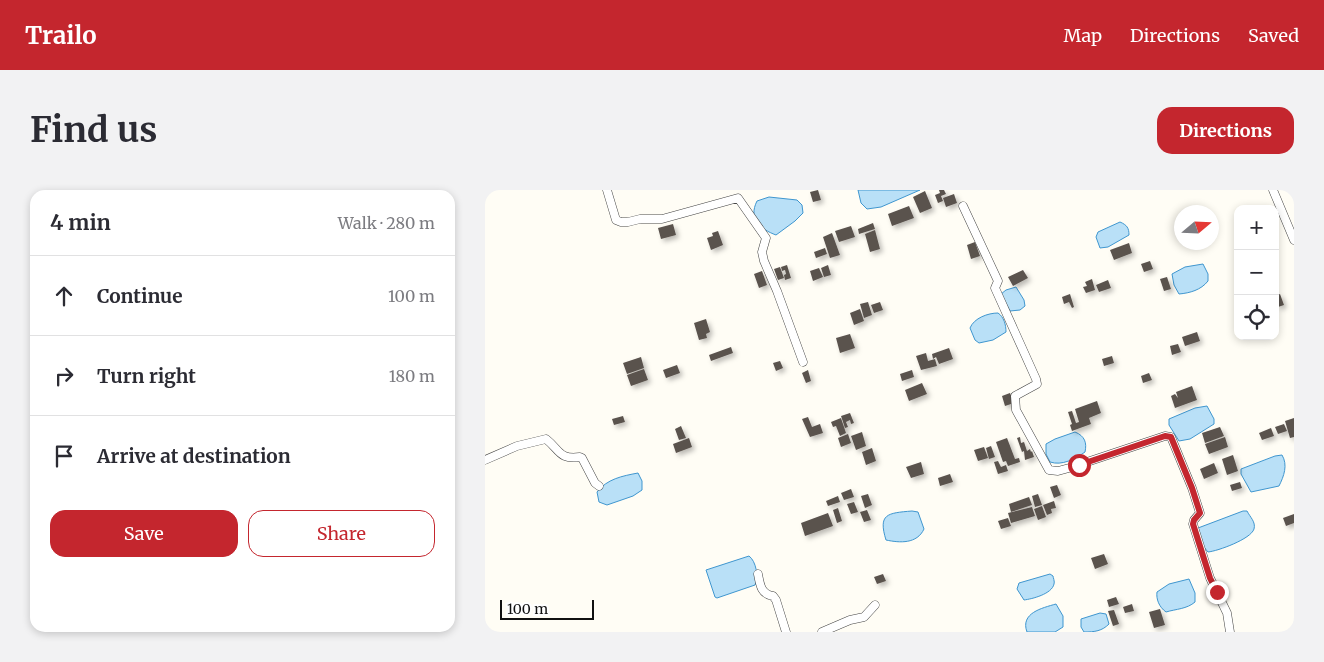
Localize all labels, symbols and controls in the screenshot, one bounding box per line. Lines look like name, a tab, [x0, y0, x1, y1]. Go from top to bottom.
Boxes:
text: Trailo	[25, 20, 97, 51]
text: Map	[1064, 24, 1102, 47]
text: Directions	[1130, 24, 1220, 47]
text: Saved	[1248, 24, 1299, 47]
button: Directions	[1157, 107, 1294, 154]
text: Find us	[30, 108, 157, 152]
north arrow	[1174, 205, 1219, 250]
map controls	[1234, 205, 1279, 340]
button: +	[1234, 205, 1279, 250]
text: 4 min	[50, 209, 111, 236]
text: Walk · 280 m	[338, 213, 435, 233]
button: −	[1234, 250, 1279, 295]
icon: ahead	[50, 282, 78, 310]
text: Continue	[97, 284, 183, 308]
text: 100 m	[388, 286, 435, 306]
button: locate	[1234, 295, 1279, 340]
icon: right	[50, 362, 78, 390]
text: Turn right	[97, 364, 196, 388]
text: 180 m	[389, 366, 435, 386]
icon: arrive	[50, 442, 78, 470]
text: Arrive at destination	[97, 444, 291, 468]
route start	[1068, 454, 1091, 477]
button: Save	[50, 510, 238, 557]
button: Share	[248, 510, 435, 557]
route end	[1206, 581, 1229, 604]
scale bar	[500, 597, 594, 620]
text: 100 m	[507, 600, 548, 618]

